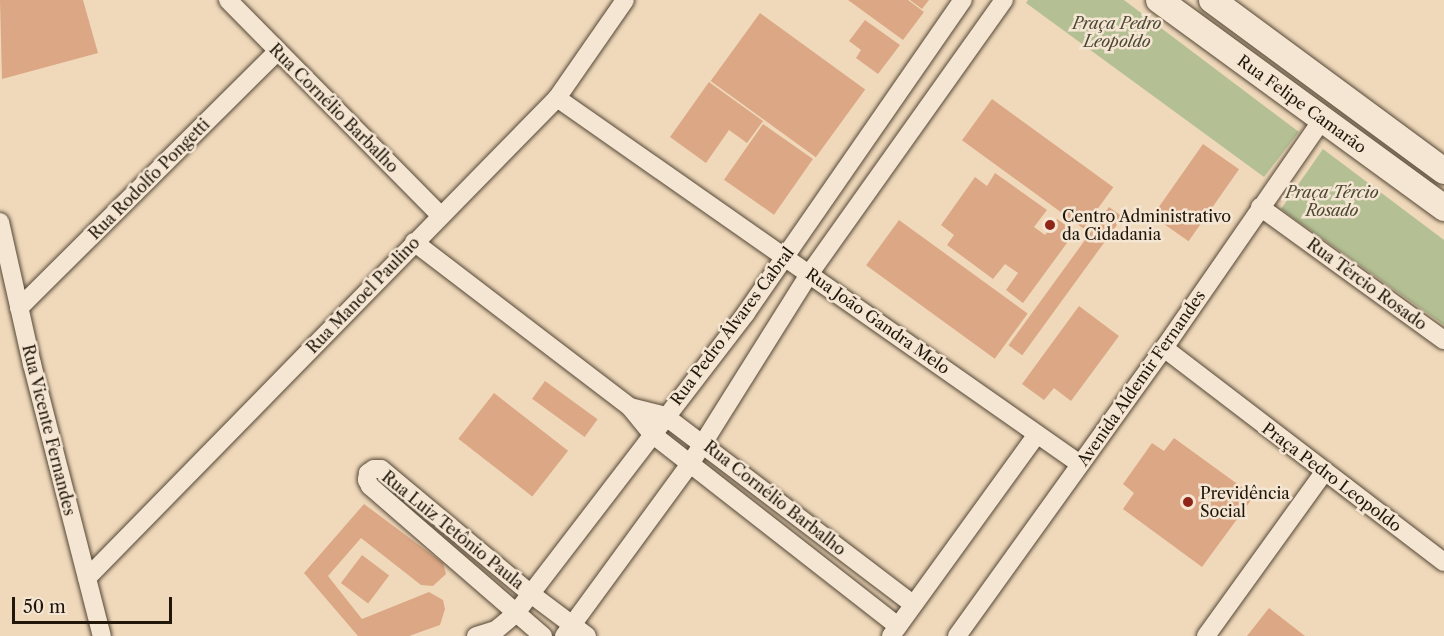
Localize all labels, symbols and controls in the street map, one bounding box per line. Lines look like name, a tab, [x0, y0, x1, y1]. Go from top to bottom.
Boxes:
park label: Praça Pedro Leopoldo	[1073, 13, 1161, 51]
street label: Rua Cornélio Barbalho	[265, 39, 403, 177]
street label: Rua Felipe Camarão	[1234, 51, 1370, 157]
street label: Rua Rodolfo Pongetti	[85, 115, 213, 243]
park label: Praça Tércio Rosado	[1285, 182, 1379, 220]
place label: Centro Administrativo da Cidadania	[1062, 206, 1232, 244]
marker: Centro Administrativo da Cidadania	[1043, 218, 1057, 232]
street label: Rua Manoel Paulino	[302, 233, 424, 357]
street label: Rua Tércio Rosado	[1303, 234, 1431, 334]
street label: Rua Pedro Álvares Cabral	[666, 243, 798, 409]
street label: Rua João Gandra Melo	[802, 264, 954, 378]
street label: Avenida Aldemir Fernandes	[1073, 286, 1209, 470]
street label: Rua Vicente Fernandes	[18, 342, 80, 518]
street label: Praça Pedro Leopoldo	[1258, 418, 1406, 536]
street label: Rua Cornélio Barbalho	[700, 437, 850, 559]
street label: Rua Luiz Tetônio Paula	[378, 467, 528, 593]
place label: Previdência Social	[1200, 483, 1290, 521]
marker: Previdência Social	[1181, 495, 1195, 509]
scale bar	[15, 585, 176, 623]
text: 50 m	[23, 596, 66, 618]

